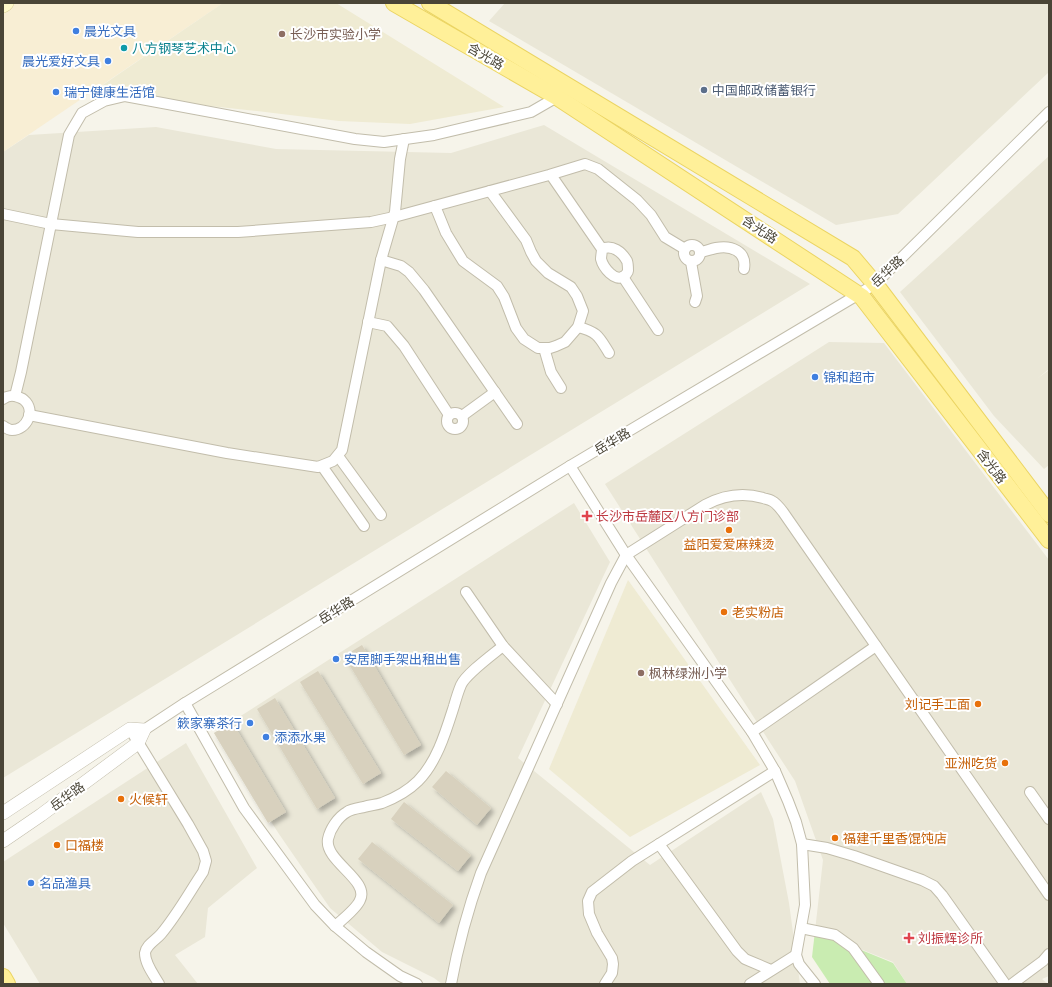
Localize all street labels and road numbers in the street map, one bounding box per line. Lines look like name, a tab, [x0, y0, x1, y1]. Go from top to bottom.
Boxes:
street label: 含光路	[465, 40, 506, 73]
street label: 含光路	[739, 213, 780, 246]
street label: 岳华路	[868, 253, 907, 290]
street label: 岳华路	[592, 425, 633, 458]
street label: 含光路	[974, 446, 1009, 486]
street label: 岳华路	[316, 594, 357, 627]
street label: 岳华路	[47, 779, 87, 814]

